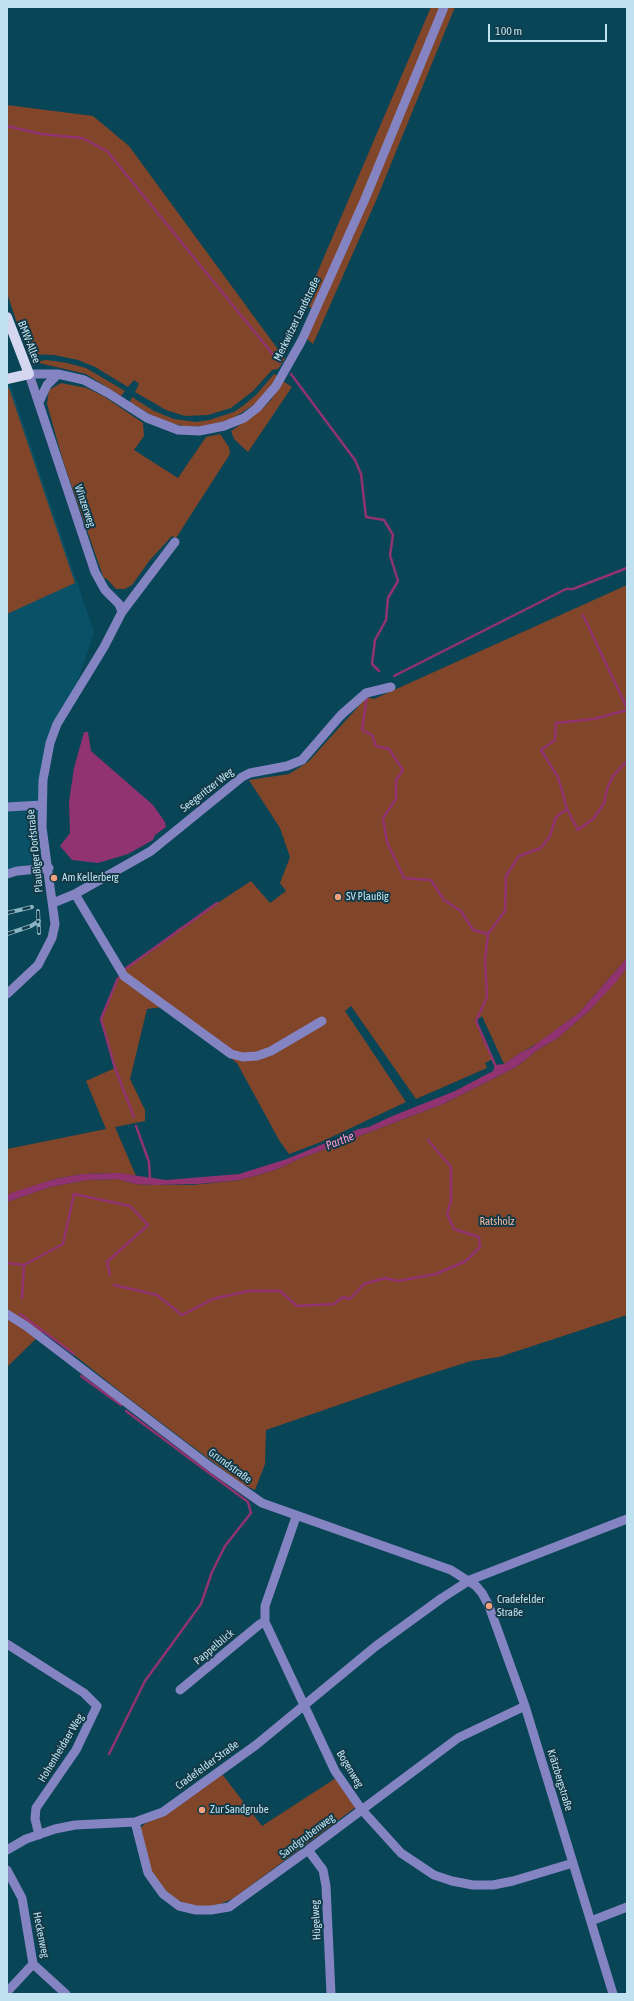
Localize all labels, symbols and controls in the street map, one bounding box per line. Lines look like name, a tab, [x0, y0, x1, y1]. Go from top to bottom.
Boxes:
scale bar	[490, 16, 609, 42]
text: 100 m	[495, 24, 522, 38]
street label: Merkwitzer Landstraße	[271, 275, 323, 363]
street label: BMW-Allee	[15, 319, 43, 365]
street label: Winzerweg	[72, 483, 98, 529]
street label: Seegeritzer Weg	[178, 765, 236, 815]
street label: Plaußiger Dorfstraße	[24, 809, 46, 893]
place label: Am Kellerberg	[62, 871, 119, 885]
marker: Am Kellerberg	[49, 873, 59, 883]
place label: SV Plaußig	[346, 890, 389, 904]
marker: SV Plaußig	[333, 892, 343, 902]
water label: Parthe	[324, 1129, 356, 1153]
park label: Ratsholz	[479, 1215, 515, 1229]
street label: Grundstraße	[206, 1446, 254, 1486]
place label: Cradefelder Straße	[497, 1593, 545, 1619]
marker: Cradefelder Straße	[484, 1601, 494, 1611]
street label: Pappelblick	[191, 1626, 237, 1668]
street label: Hohenheidaer Weg	[35, 1711, 87, 1785]
street label: Cradefelder Straße	[173, 1738, 241, 1792]
street label: Bogenweg	[334, 1748, 366, 1790]
street label: Krätzbergstraße	[544, 1748, 576, 1812]
place label: Zur Sandgrube	[210, 1803, 269, 1817]
marker: Zur Sandgrube	[197, 1805, 207, 1815]
street label: Sandgrubenweg	[277, 1811, 337, 1861]
street label: Hügelweg	[308, 1900, 324, 1940]
street label: Heckenweg	[30, 1911, 52, 1959]

